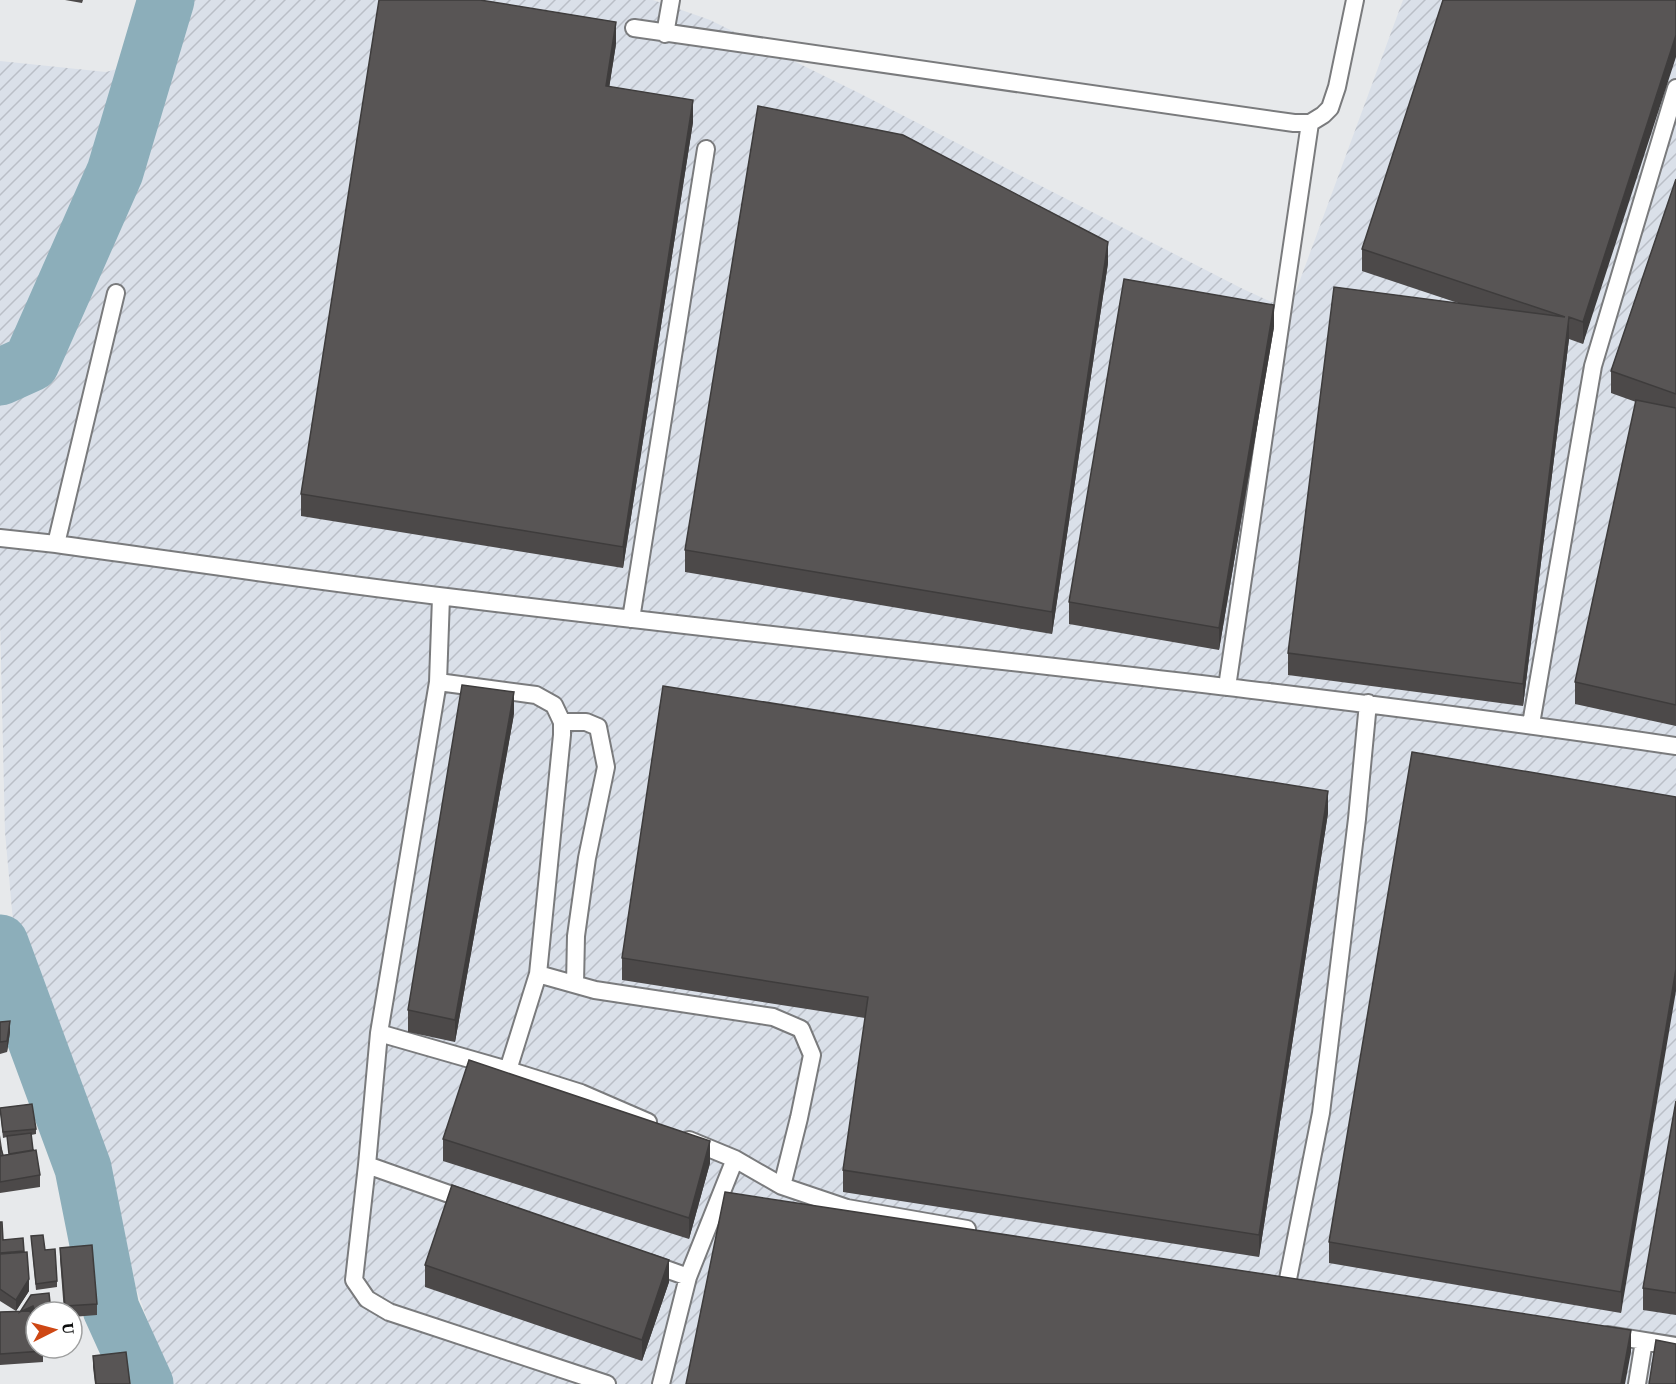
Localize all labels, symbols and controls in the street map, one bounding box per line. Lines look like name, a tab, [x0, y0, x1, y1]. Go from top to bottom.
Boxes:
north arrow	[24, 1300, 84, 1360]
text: U	[57, 1321, 81, 1336]

